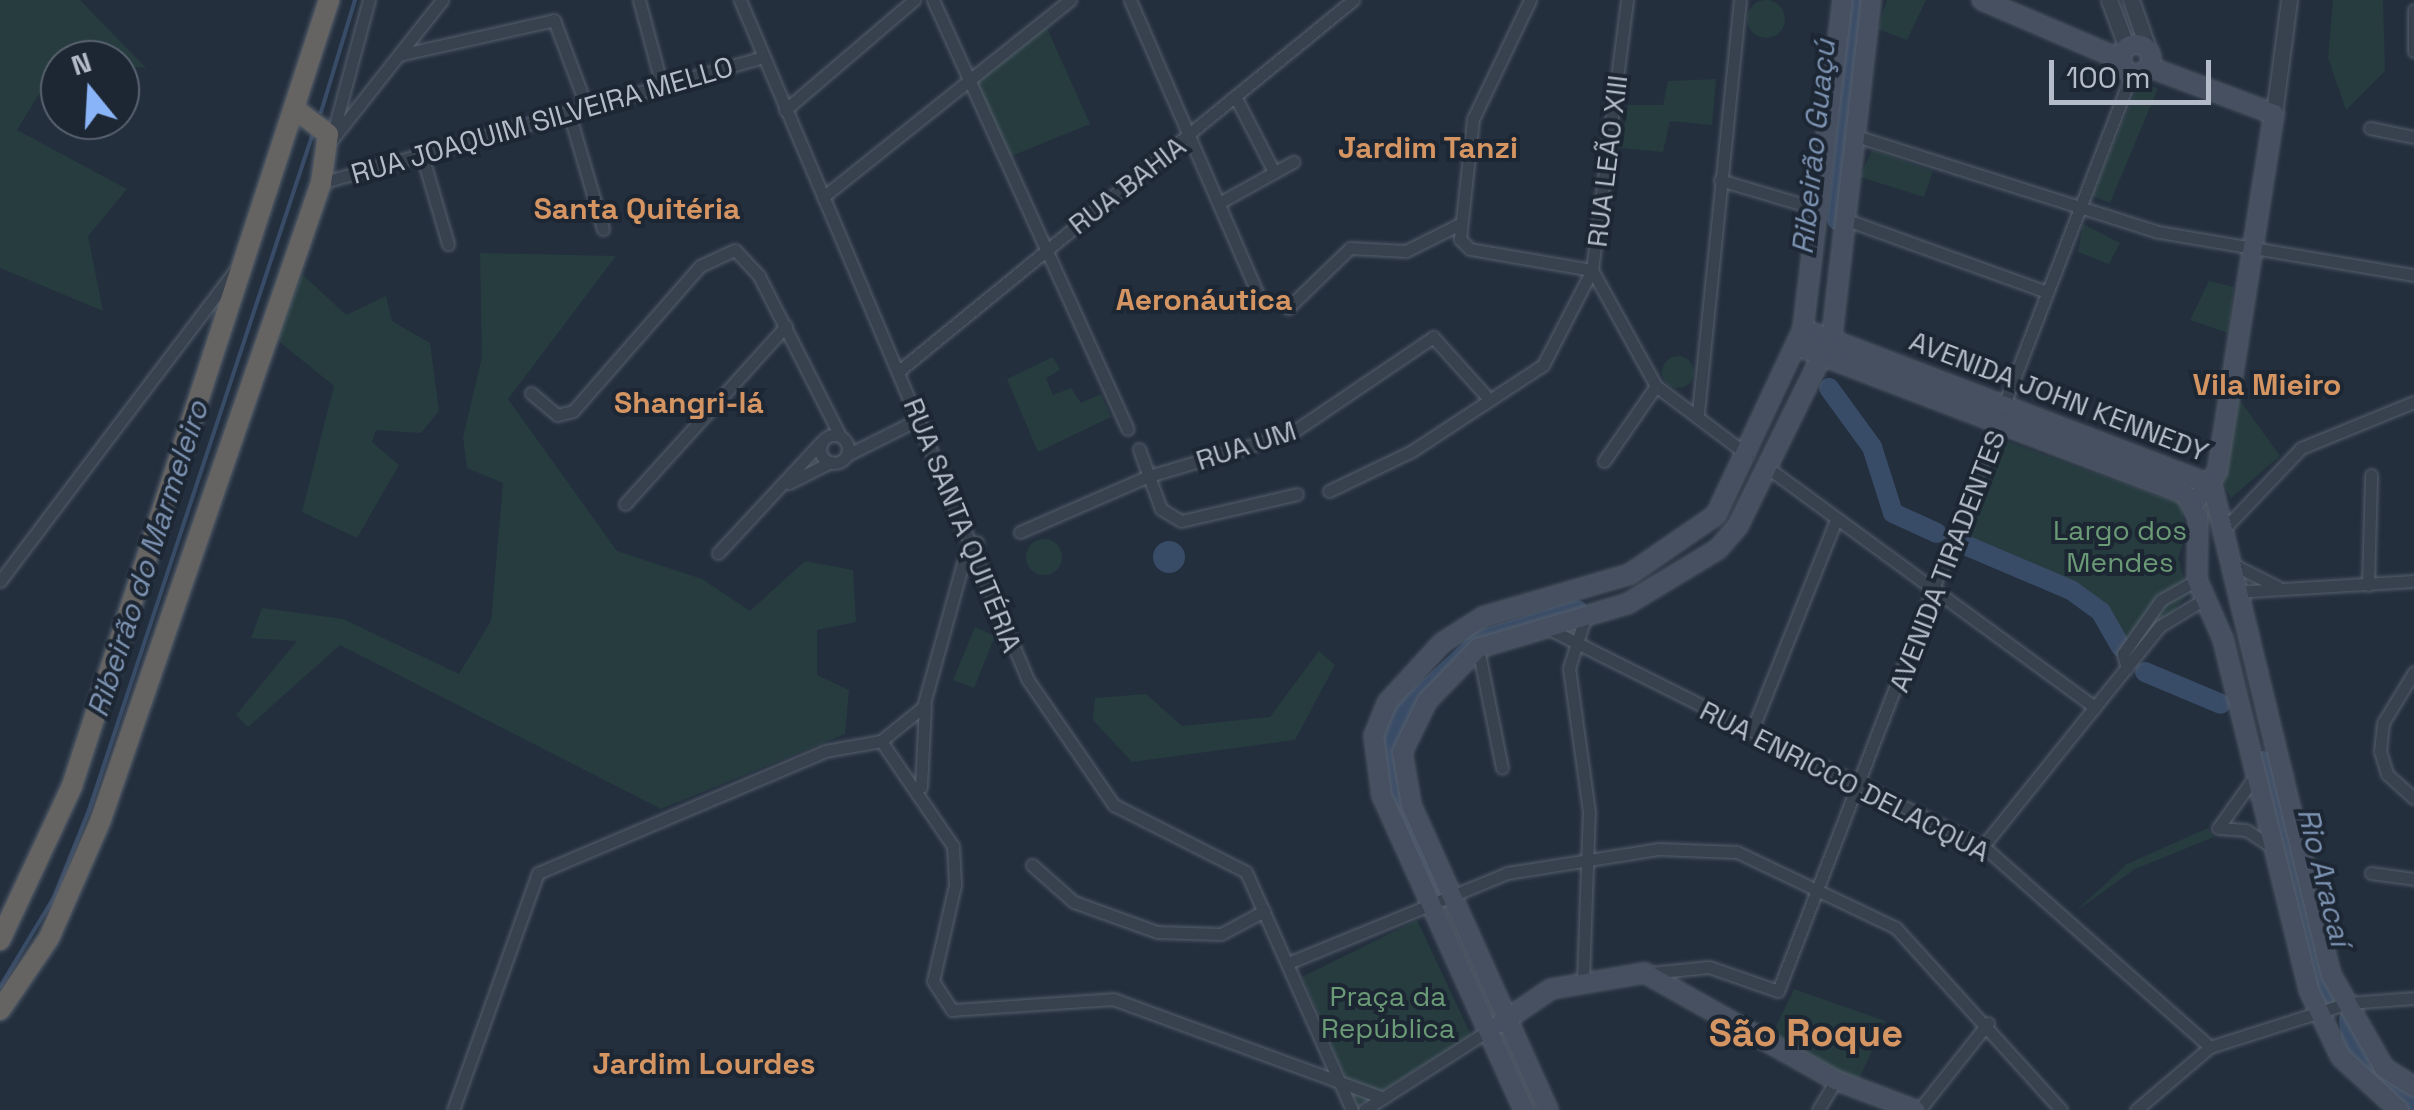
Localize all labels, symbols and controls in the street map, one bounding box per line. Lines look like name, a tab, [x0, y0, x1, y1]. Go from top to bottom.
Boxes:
water label: Ribeirão Guaçú	[1785, 38, 1843, 256]
north arrow	[40, 40, 140, 140]
scale bar	[2054, 40, 2216, 102]
text: N	[67, 43, 96, 83]
street label: RUA JOAQUIM SILVEIRA MELLO	[347, 49, 737, 191]
text: 100 m	[2066, 58, 2151, 97]
street label: RUA LEÃO XIII	[1580, 73, 1634, 249]
street label: RUA BAHIA	[1062, 129, 1192, 241]
district label: Jardim Tanzi	[1338, 130, 1518, 166]
district label: Santa Quitéria	[534, 191, 740, 227]
district label: Aeronáutica	[1116, 282, 1292, 318]
street label: AVENIDA JOHN KENNEDY	[1905, 323, 2213, 469]
district label: Vila Mieiro	[2193, 367, 2341, 403]
district label: Shangri-lá	[614, 385, 764, 421]
street label: RUA SANTA QUITÉRIA	[897, 393, 1029, 657]
water label: Ribeirão do Marmeleiro	[80, 397, 216, 721]
street label: RUA UM	[1192, 413, 1300, 477]
street label: AVENIDA TIRADENTES	[1881, 425, 2013, 697]
park label: Largo dos Mendes	[2053, 513, 2187, 579]
street label: RUA ENRICCO DELACQUA	[1694, 693, 1996, 869]
water label: Rio Aracaí	[2289, 804, 2359, 950]
park label: Praça da República	[1321, 979, 1455, 1045]
district label: São Roque	[1709, 1011, 1903, 1057]
district label: Jardim Lourdes	[593, 1046, 815, 1082]

